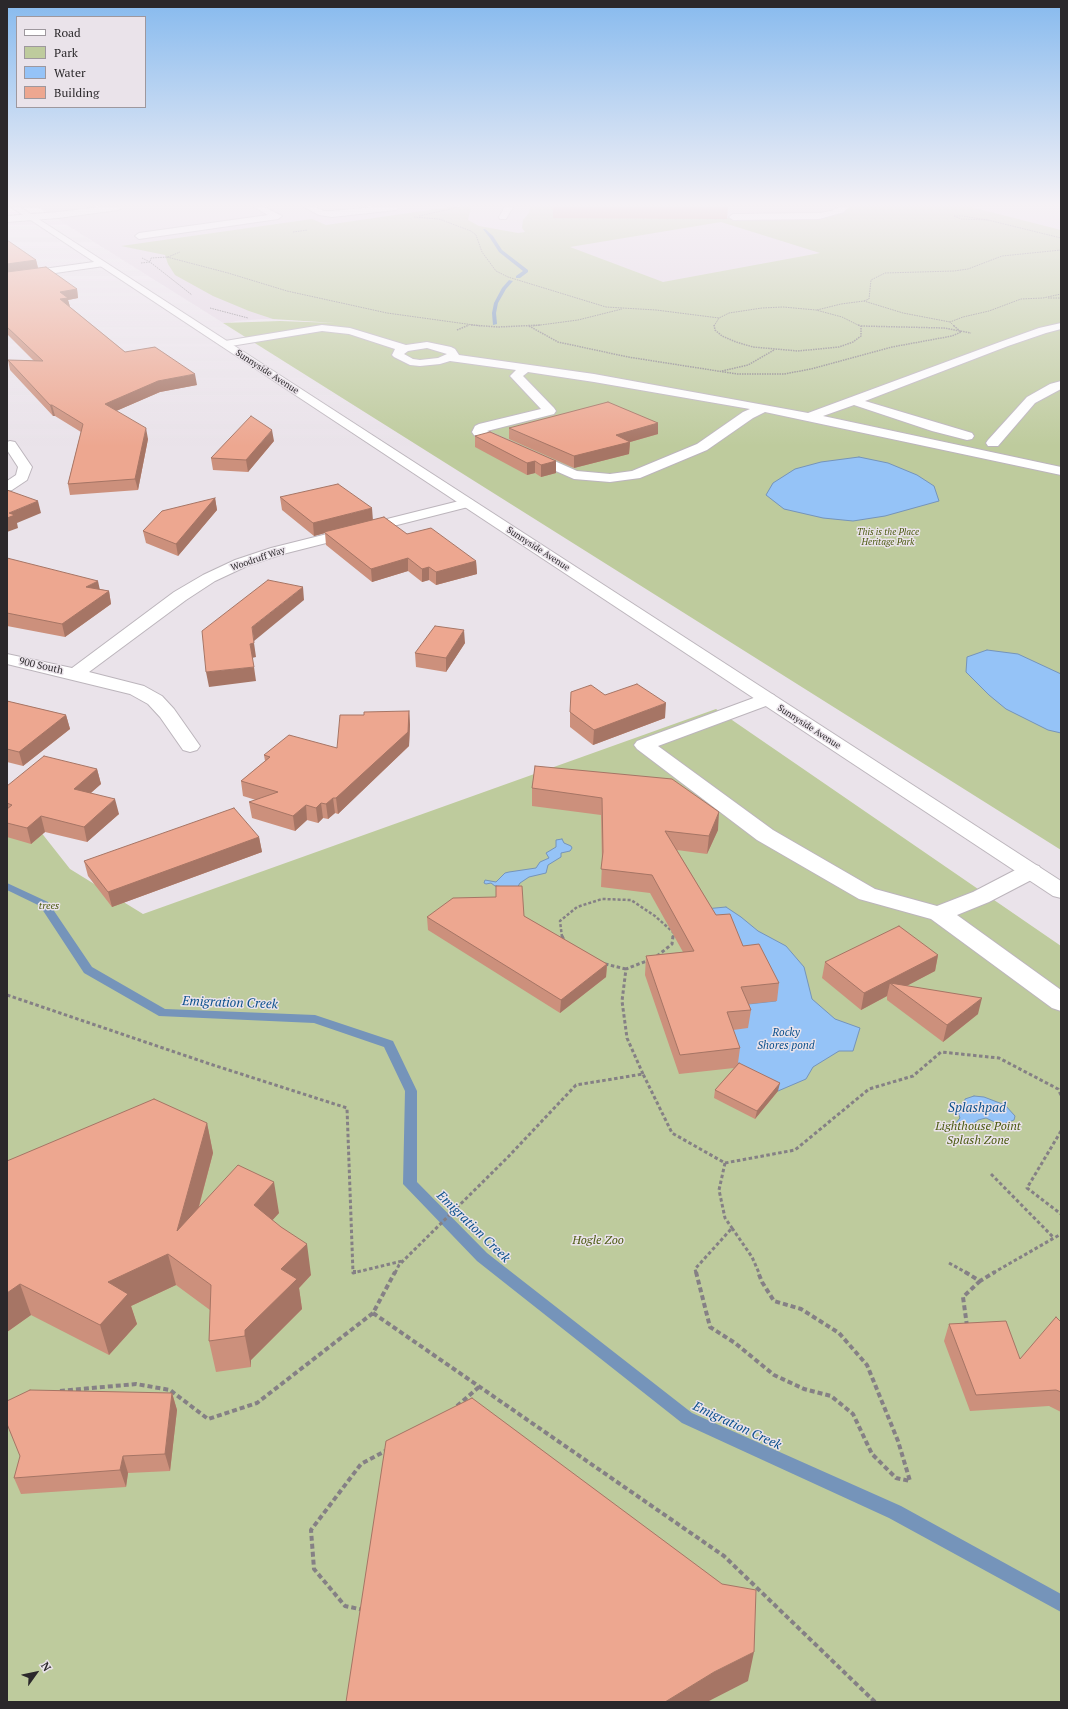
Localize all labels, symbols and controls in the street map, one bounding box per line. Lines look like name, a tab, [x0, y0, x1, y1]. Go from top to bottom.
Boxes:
legend	[16, 16, 146, 108]
text: Road	[54, 25, 81, 40]
text: Park	[54, 45, 78, 60]
text: Water	[54, 65, 86, 80]
text: Building	[54, 85, 99, 100]
street label: Sunnyside Avenue	[233, 348, 301, 396]
street label: Sunnyside Avenue	[504, 525, 572, 573]
park label: This is the Place Heritage Park	[857, 527, 919, 548]
street label: Woodruff Way	[229, 545, 287, 573]
street label: 900 South	[18, 655, 64, 677]
street label: Sunnyside Avenue	[775, 703, 843, 751]
park label: trees	[39, 900, 59, 912]
water label: Emigration Creek	[182, 994, 278, 1012]
water label: Rocky Shores pond	[757, 1026, 815, 1052]
water label: Splashpad	[948, 1100, 1006, 1116]
park label: Lighthouse Point Splash Zone	[935, 1120, 1021, 1148]
water label: Emigration Creek	[433, 1188, 513, 1266]
park label: Hogle Zoo	[572, 1234, 624, 1248]
water label: Emigration Creek	[690, 1399, 784, 1453]
north arrow	[16, 1653, 56, 1693]
text: N	[38, 1659, 54, 1674]

